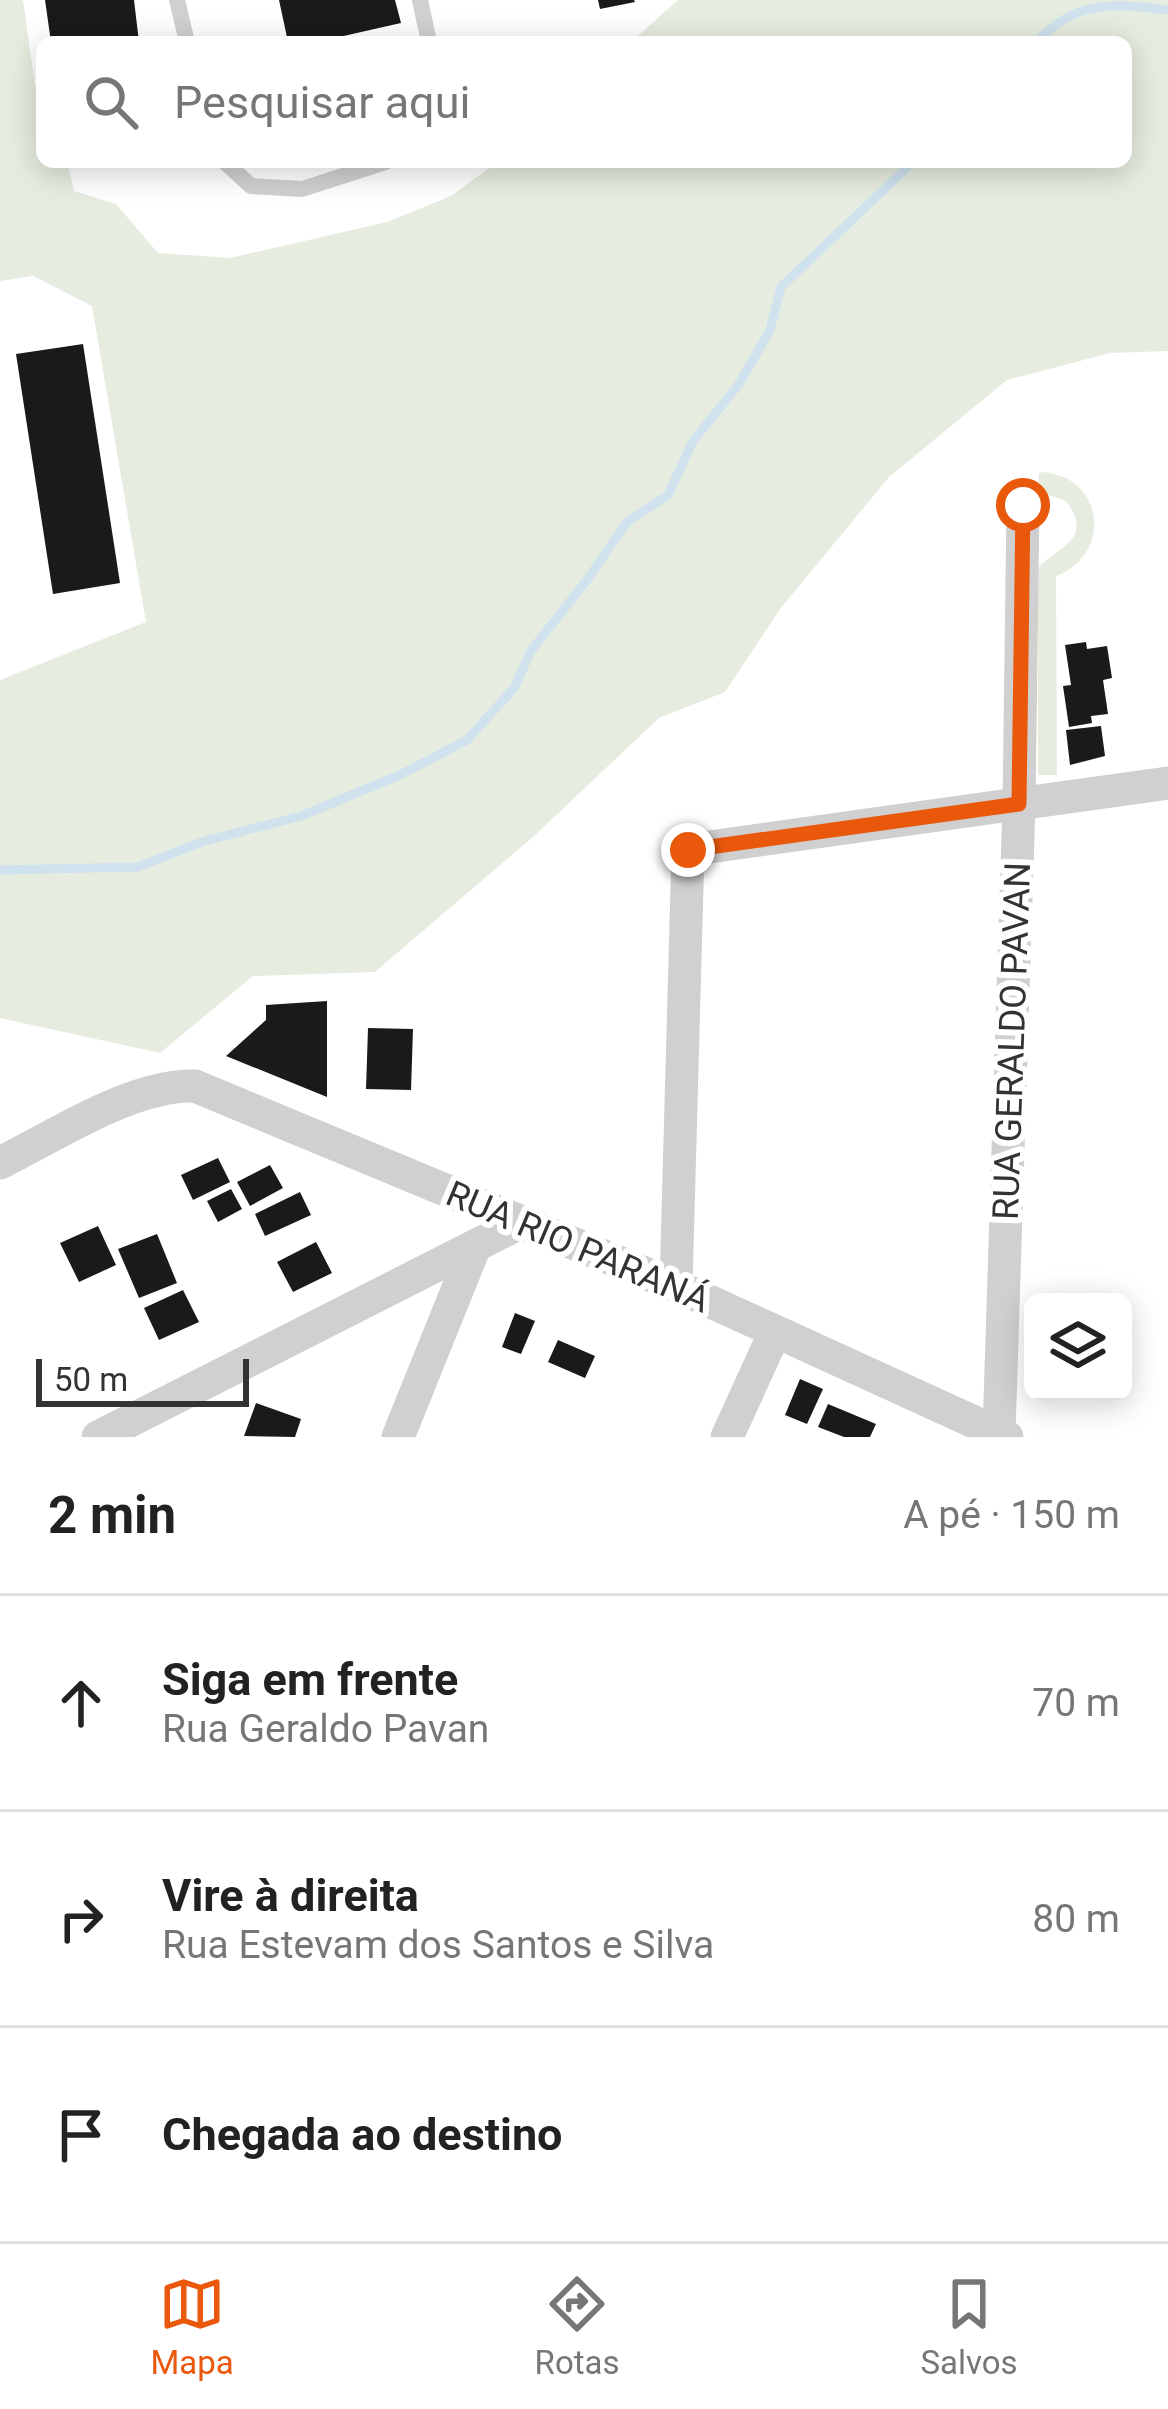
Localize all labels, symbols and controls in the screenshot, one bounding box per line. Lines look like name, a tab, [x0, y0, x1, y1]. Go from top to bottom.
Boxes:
search box	[36, 36, 1132, 168]
icon: search	[78, 69, 144, 135]
text: Pesquisar aqui	[174, 76, 470, 129]
route start	[996, 478, 1050, 532]
route end	[661, 823, 715, 877]
street label: RUA GERALDO PAVAN	[985, 861, 1039, 1221]
street label: RUA RIO PARANÁ	[440, 1172, 717, 1322]
map controls	[1024, 1293, 1132, 1401]
button: layers	[1024, 1293, 1132, 1401]
scale bar	[36, 1353, 249, 1406]
text: 50 m	[54, 1360, 128, 1399]
text: 2 min	[48, 1486, 176, 1545]
text: A pé · 150 m	[903, 1492, 1120, 1538]
text: Siga em frente	[162, 1653, 458, 1706]
icon: ahead	[48, 1670, 114, 1736]
text: 70 m	[1032, 1680, 1120, 1726]
text: Rua Geraldo Pavan	[162, 1706, 489, 1752]
text: Vire à direita	[162, 1869, 419, 1922]
icon: right	[48, 1886, 114, 1952]
text: 80 m	[1032, 1896, 1120, 1942]
text: Rua Estevam dos Santos e Silva	[162, 1922, 714, 1968]
icon: arrive	[48, 2102, 114, 2168]
text: Chegada ao destino	[162, 2108, 563, 2161]
tab: Mapa	[150, 2271, 234, 2382]
tab: Rotas	[535, 2271, 620, 2382]
tab: Salvos	[920, 2271, 1018, 2382]

